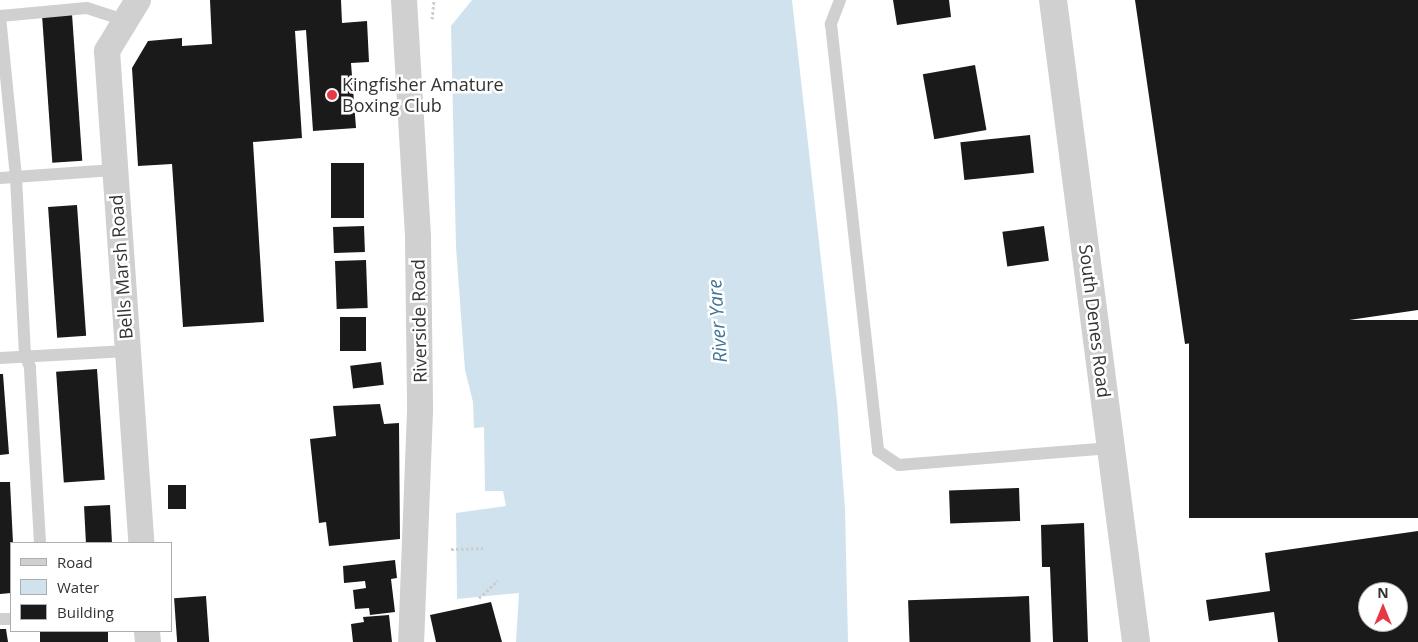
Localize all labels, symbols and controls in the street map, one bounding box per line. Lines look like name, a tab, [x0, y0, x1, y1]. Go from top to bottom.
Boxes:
place label: Kingfisher Amature Boxing Club	[342, 74, 504, 116]
marker: Kingfisher Amature Boxing Club	[326, 89, 338, 101]
street label: Bells Marsh Road	[105, 194, 137, 340]
street label: South Denes Road	[1075, 243, 1115, 399]
street label: Riverside Road	[407, 259, 431, 383]
water label: River Yare	[704, 278, 732, 364]
legend	[10, 542, 172, 632]
text: Road	[57, 552, 93, 572]
text: Water	[57, 577, 99, 597]
north arrow	[1358, 582, 1408, 632]
text: N	[1377, 583, 1389, 602]
text: Building	[57, 602, 114, 622]

